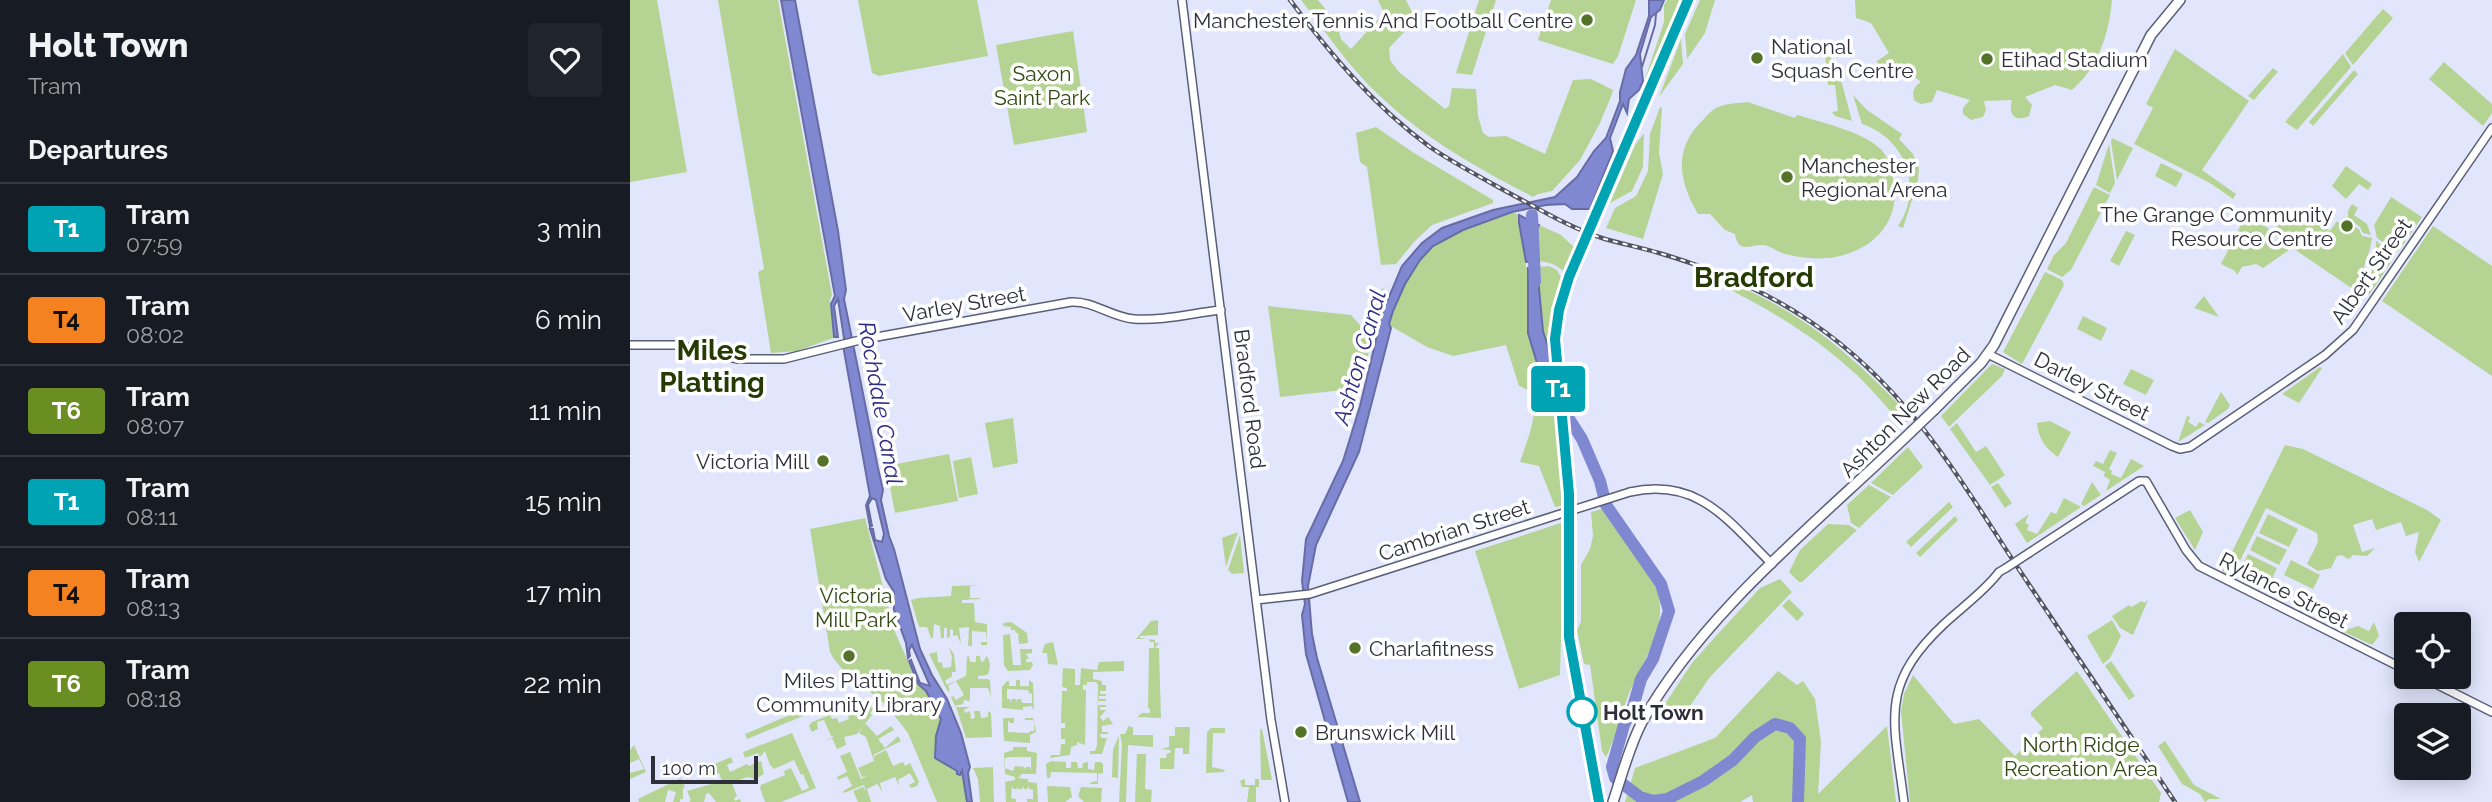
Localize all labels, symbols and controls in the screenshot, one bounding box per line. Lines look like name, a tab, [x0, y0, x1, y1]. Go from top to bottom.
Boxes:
place label: Manchester Tennis And Football Centre	[1193, 8, 1573, 33]
marker: Manchester Tennis And Football Centre	[1579, 12, 1595, 28]
button: heart	[528, 23, 602, 97]
text: Holt Town	[28, 26, 188, 65]
place label: National Squash Centre	[1771, 34, 1914, 83]
place label: Etihad Stadium	[2001, 47, 2148, 72]
marker: National Squash Centre	[1749, 50, 1765, 66]
marker: Etihad Stadium	[1979, 51, 1995, 67]
park label: Saxon Saint Park	[994, 61, 1090, 110]
text: Tram	[28, 72, 82, 99]
text: Departures	[28, 135, 168, 165]
place label: Manchester Regional Arena	[1801, 153, 1947, 202]
marker: Manchester Regional Arena	[1779, 169, 1795, 185]
text: Tram	[126, 200, 190, 230]
place label: The Grange Community Resource Centre	[2100, 202, 2333, 251]
street label: Albert Street	[2325, 213, 2417, 329]
text: T1	[54, 214, 79, 243]
text: 3 min	[537, 214, 602, 244]
marker: The Grange Community Resource Centre	[2339, 218, 2355, 234]
text: 07:59	[126, 230, 183, 257]
district label: Bradford	[1694, 261, 1814, 294]
street label: Varley Street	[901, 281, 1027, 327]
water label: Ashton Canal	[1326, 287, 1391, 429]
text: Tram	[126, 291, 190, 321]
text: T4	[53, 305, 80, 334]
text: 6 min	[535, 305, 602, 335]
water label: Rochdale Canal	[853, 319, 909, 487]
text: 08:02	[126, 321, 184, 348]
street label: Bradford Road	[1229, 328, 1271, 470]
district label: Miles Platting	[659, 334, 765, 399]
street label: Ashton New Road	[1835, 342, 1975, 482]
street label: Darley Street	[2030, 346, 2154, 426]
line badge: T1	[1527, 366, 1590, 412]
text: T1	[1545, 374, 1571, 403]
text: Tram	[126, 382, 190, 412]
text: T6	[52, 396, 81, 425]
text: 11 min	[528, 396, 602, 426]
text: 08:07	[126, 412, 184, 439]
place label: Victoria Mill	[696, 449, 809, 474]
marker: Victoria Mill	[815, 453, 831, 469]
text: Tram	[126, 473, 190, 503]
text: T1	[54, 487, 79, 516]
text: 15 min	[525, 487, 602, 517]
street label: Cambrian Street	[1375, 494, 1533, 566]
text: 08:11	[126, 503, 178, 530]
street label: Rylance Street	[2215, 547, 2353, 633]
text: Tram	[126, 564, 190, 594]
text: T4	[53, 578, 80, 607]
text: 17 min	[526, 578, 602, 608]
park label: Victoria Mill Park	[815, 583, 897, 632]
text: 08:13	[126, 594, 180, 621]
map controls	[2394, 612, 2471, 780]
button: locate	[2394, 612, 2471, 689]
place label: Charlafitness	[1369, 636, 1494, 661]
marker: Charlafitness	[1347, 640, 1363, 656]
marker: Miles Platting Community Library	[841, 648, 857, 664]
text: Tram	[126, 655, 190, 685]
place label: Miles Platting Community Library	[756, 668, 942, 717]
text: T6	[52, 669, 81, 698]
text: 22 min	[524, 669, 602, 699]
text: 08:18	[126, 685, 182, 712]
marker: Holt Town	[1567, 697, 1597, 727]
place label: Holt Town	[1603, 700, 1704, 725]
button: layers	[2394, 703, 2471, 780]
place label: Brunswick Mill	[1315, 720, 1455, 745]
marker: Brunswick Mill	[1293, 724, 1309, 740]
park label: North Ridge Recreation Area	[2004, 732, 2158, 781]
scale bar	[651, 753, 758, 785]
text: 100 m	[662, 757, 716, 779]

